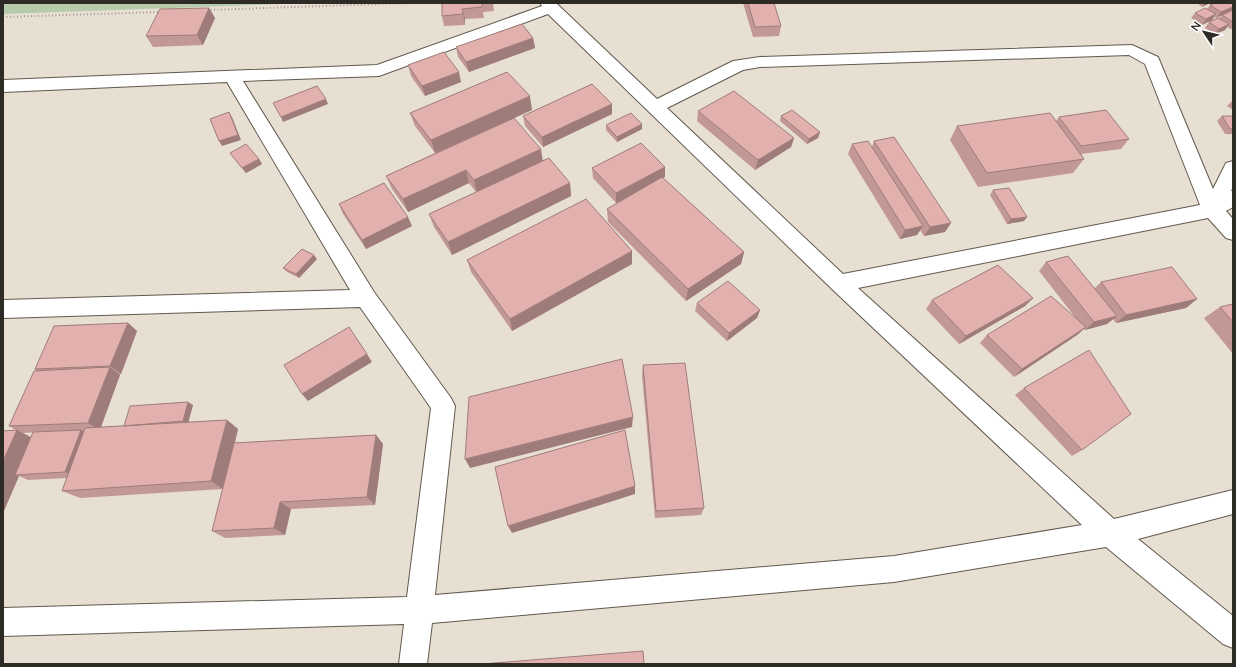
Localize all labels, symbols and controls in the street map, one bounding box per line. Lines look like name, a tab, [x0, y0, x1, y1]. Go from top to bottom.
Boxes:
north arrow	[1184, 12, 1224, 52]
text: N	[1188, 19, 1203, 33]

